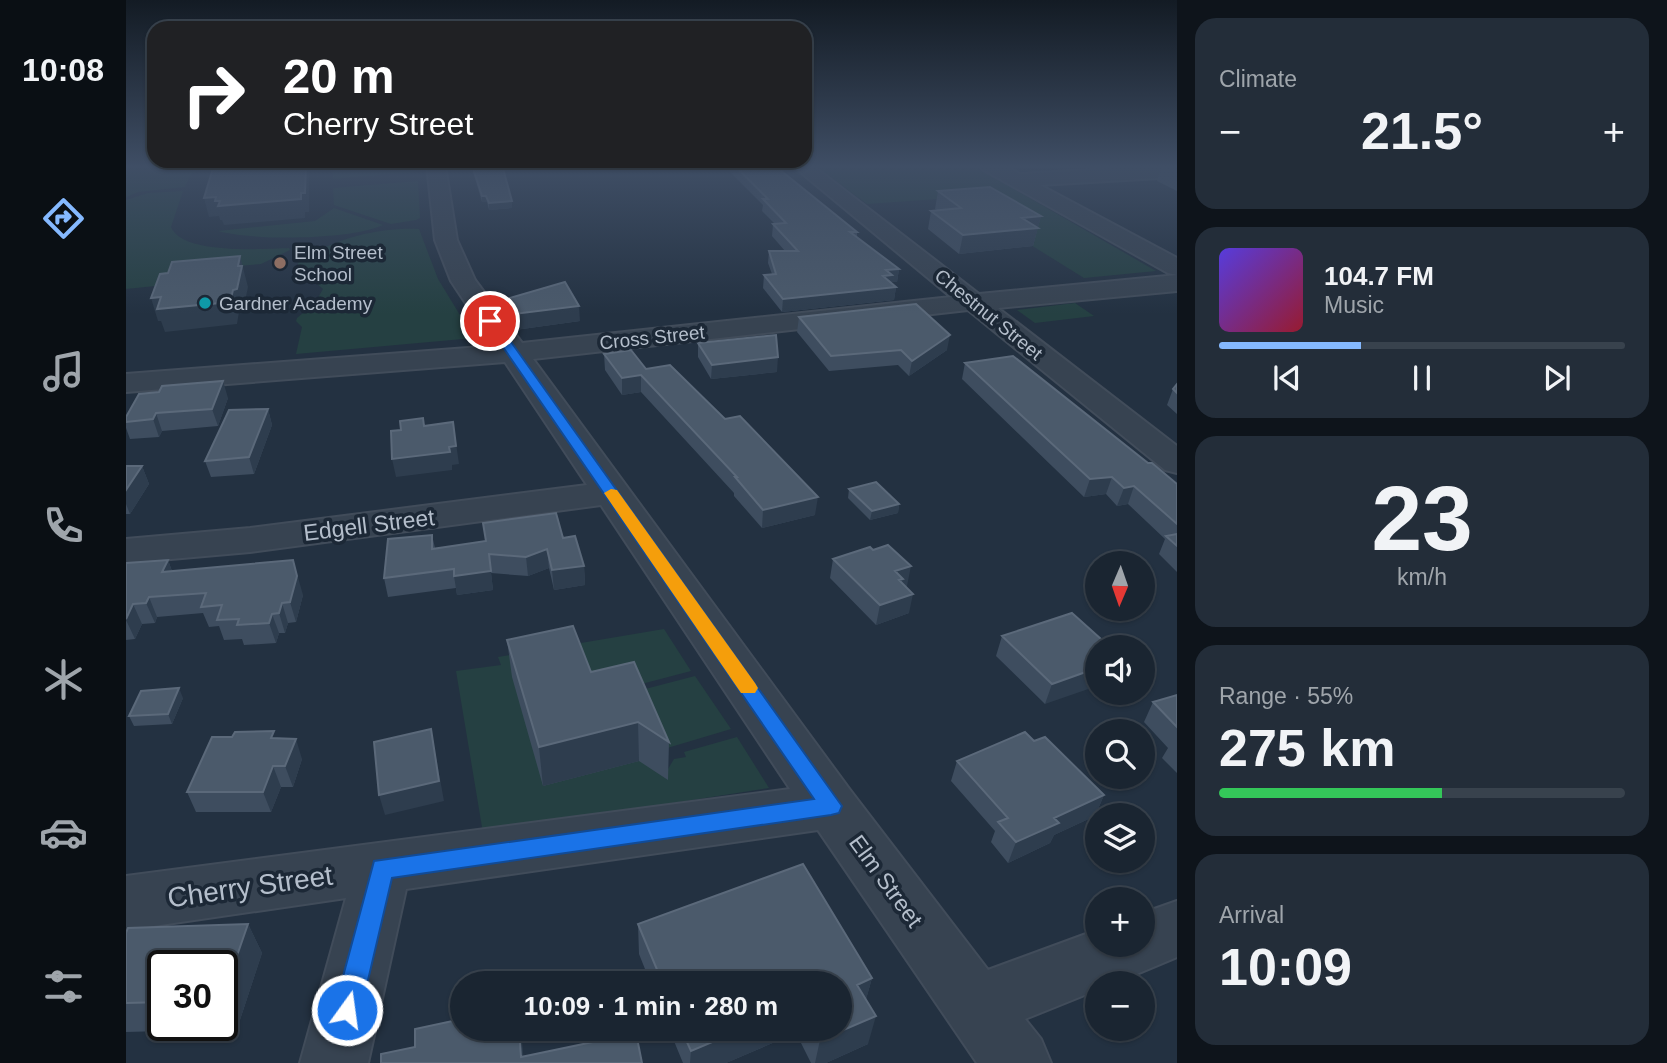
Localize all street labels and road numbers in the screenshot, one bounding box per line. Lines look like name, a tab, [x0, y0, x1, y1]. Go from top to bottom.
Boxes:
street label: Chestnut Street	[931, 265, 1047, 365]
street label: Cross Street	[598, 321, 706, 353]
street label: Edgell Street	[302, 504, 437, 546]
street label: Elm Street	[844, 830, 928, 933]
street label: Cherry Street	[165, 860, 335, 913]

